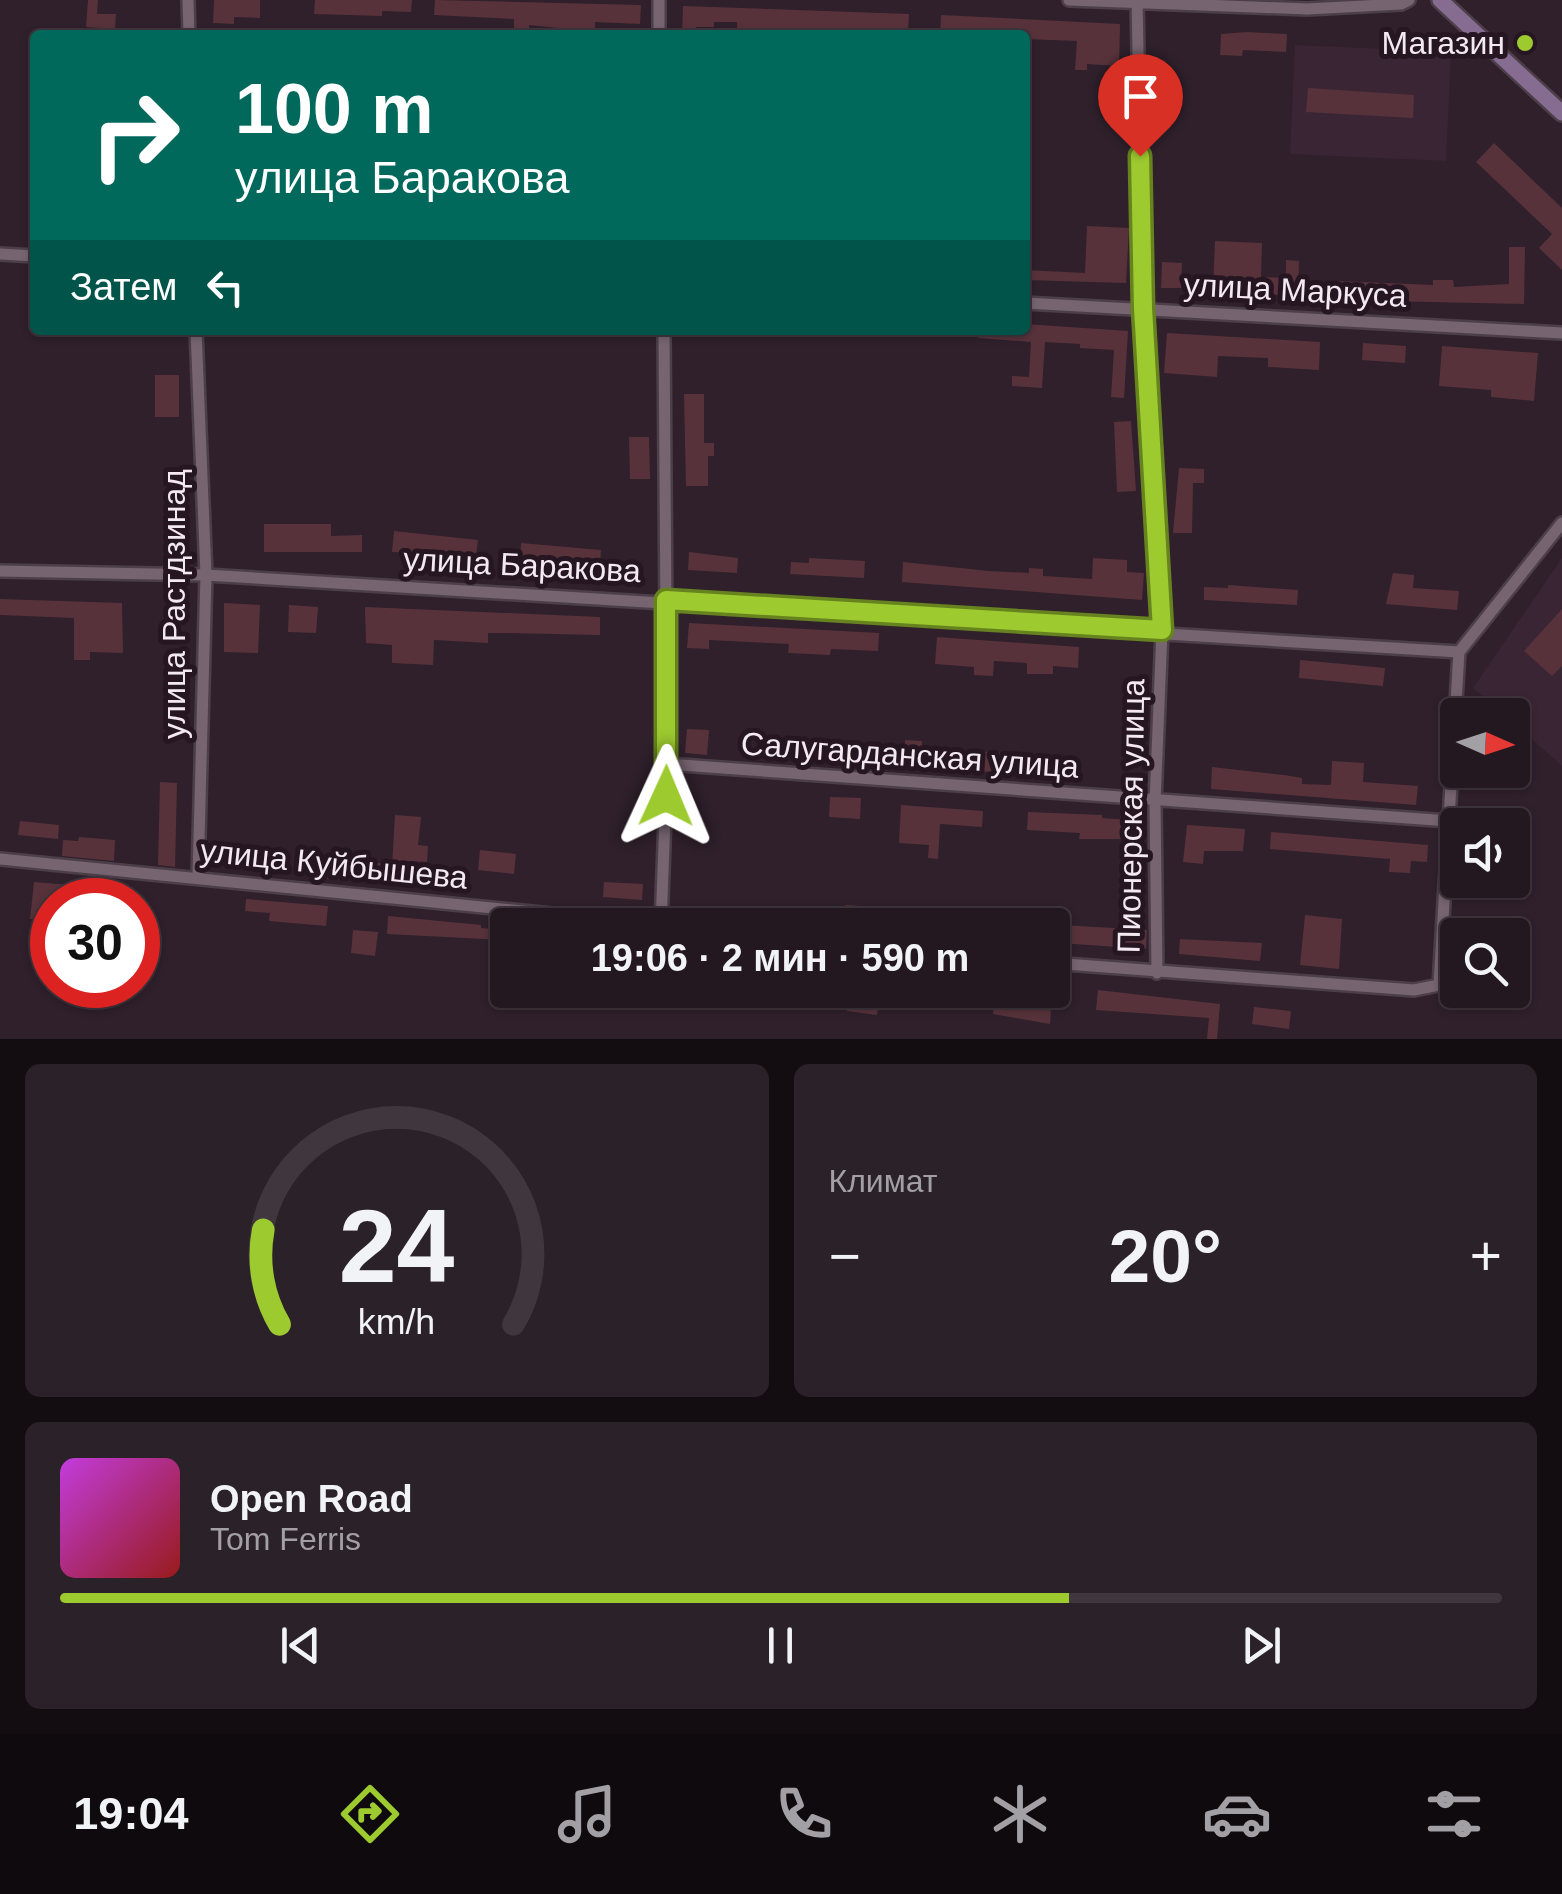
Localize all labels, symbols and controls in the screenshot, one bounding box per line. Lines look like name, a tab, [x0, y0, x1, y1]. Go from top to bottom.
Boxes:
place label: Магазин	[1382, 25, 1505, 61]
marker: Магазин	[1514, 32, 1536, 54]
pin	[1098, 54, 1183, 157]
icon: arrive	[1113, 69, 1168, 124]
icon: right	[70, 70, 200, 200]
text: 100 m	[235, 70, 433, 148]
text: улица Баракова	[235, 152, 569, 203]
icon: left	[198, 260, 253, 315]
text: Затем	[70, 266, 178, 308]
street label: улица Маркуса	[1183, 266, 1408, 314]
street label: улица Растдзинад	[156, 469, 192, 739]
street label: улица Баракова	[402, 541, 642, 589]
street label: Пионерская улица	[1111, 678, 1151, 954]
north arrow	[1440, 698, 1530, 788]
map controls	[1440, 698, 1530, 1008]
street label: Салугарданская улица	[740, 725, 1080, 785]
position arrow	[614, 744, 718, 848]
button: sound	[1440, 808, 1530, 898]
street label: улица Куйбышева	[199, 832, 470, 896]
speed limit sign: 30	[30, 878, 160, 1008]
button: search	[1440, 918, 1530, 1008]
text: 19:06 · 2 мин · 590 m	[591, 937, 969, 979]
text: Климат	[829, 1163, 937, 1199]
text: 24	[339, 1188, 455, 1304]
text: 20°	[1109, 1214, 1222, 1298]
text: −	[829, 1225, 861, 1287]
text: +	[1470, 1225, 1502, 1287]
text: km/h	[358, 1302, 435, 1342]
text: Open Road	[210, 1478, 413, 1520]
text: Tom Ferris	[210, 1521, 361, 1557]
icon: previous	[273, 1618, 328, 1673]
icon: pause	[753, 1618, 808, 1673]
icon: next	[1234, 1618, 1289, 1673]
icon: directions	[335, 1779, 405, 1849]
icon: music	[552, 1779, 622, 1849]
icon: phone	[769, 1779, 839, 1849]
icon: climate	[985, 1779, 1055, 1849]
icon: car	[1202, 1779, 1272, 1849]
icon: filters	[1419, 1779, 1489, 1849]
text: 19:04	[73, 1788, 188, 1839]

